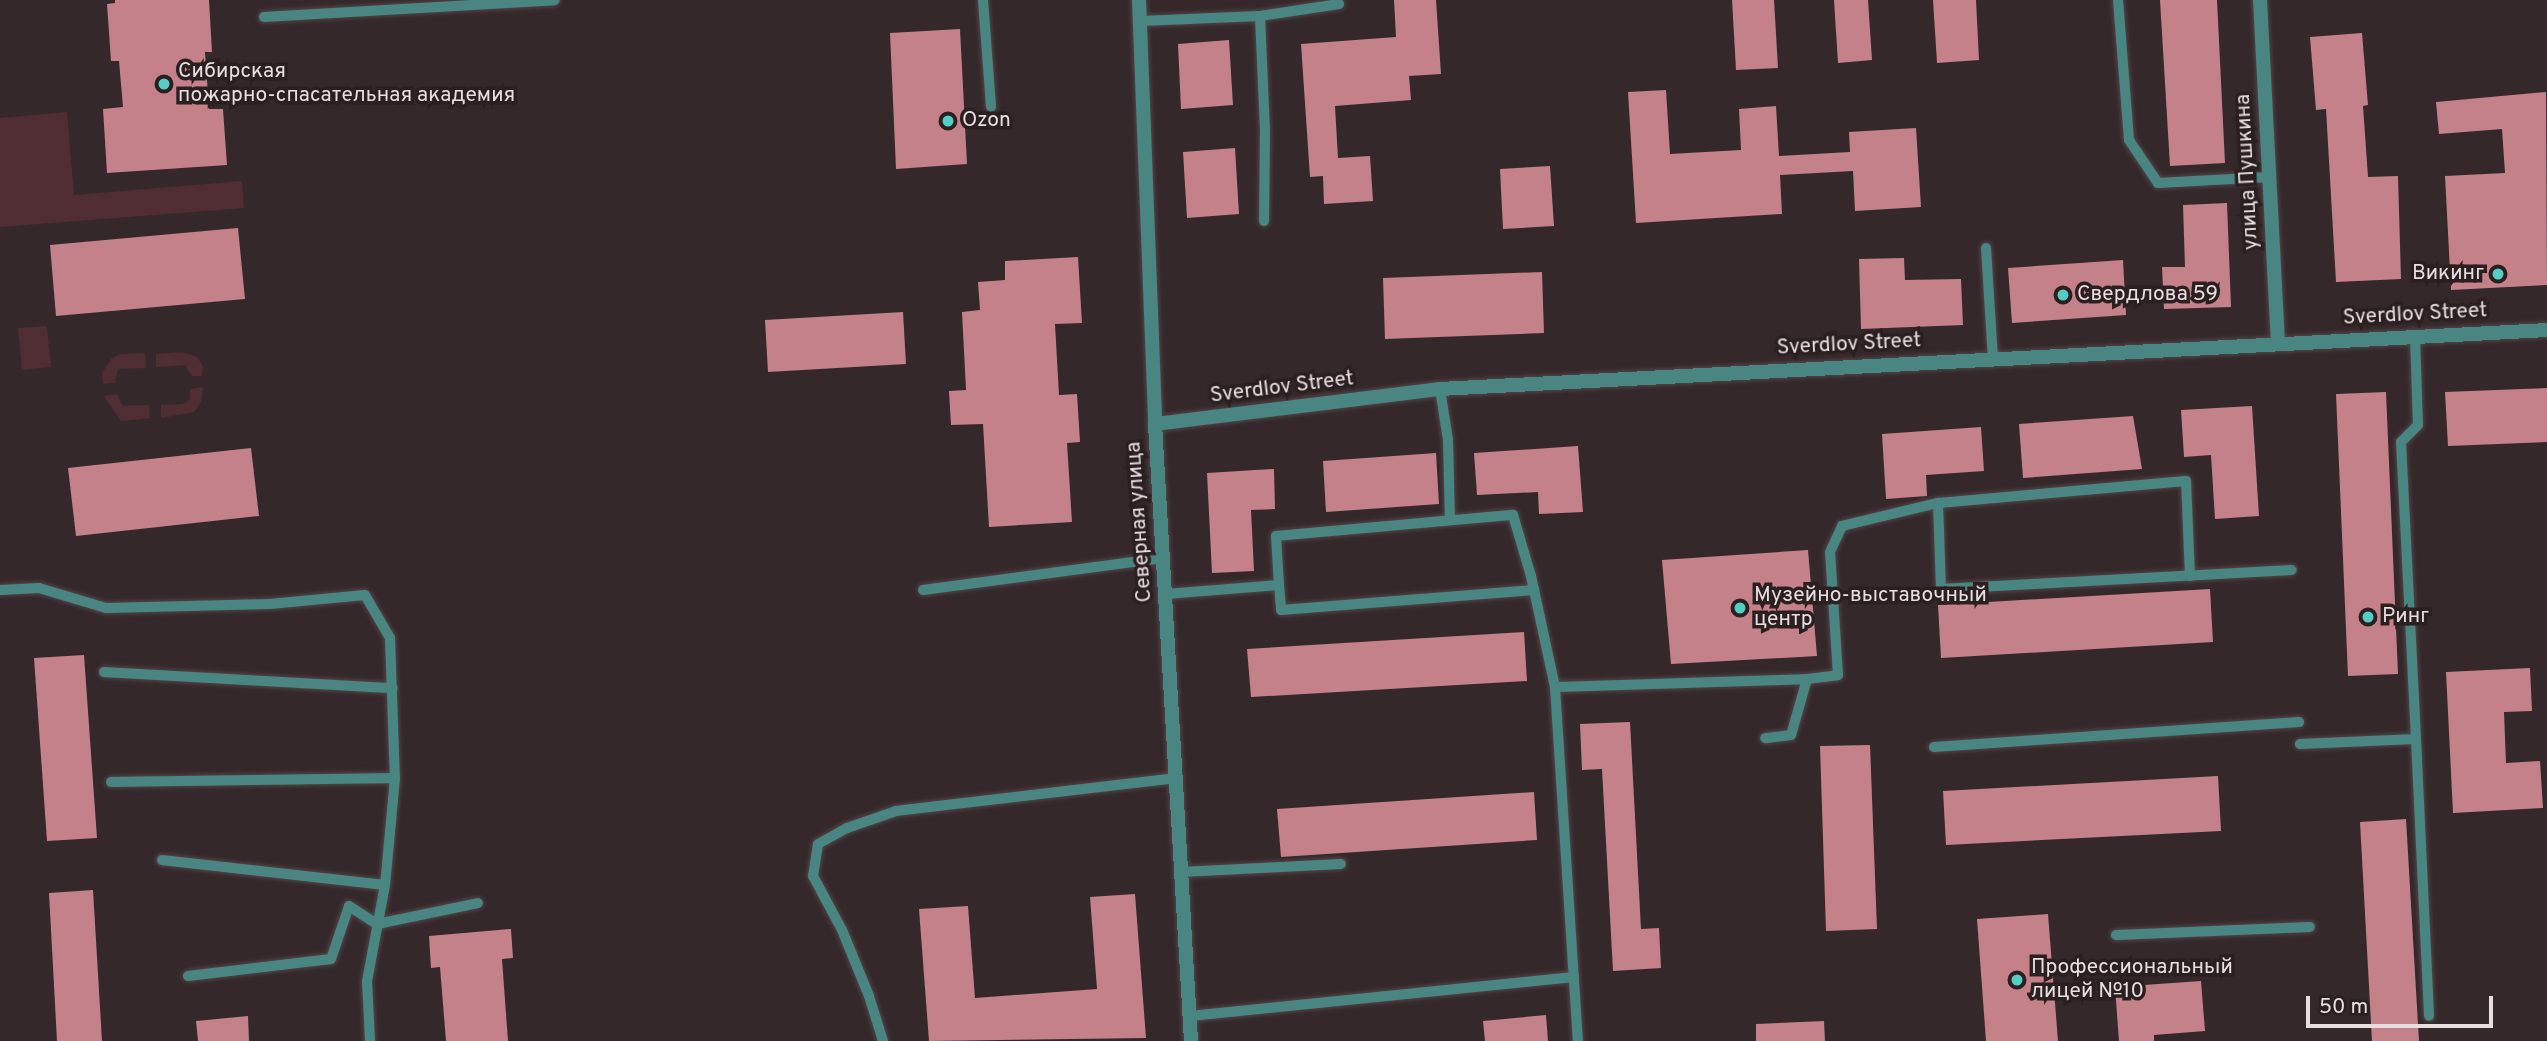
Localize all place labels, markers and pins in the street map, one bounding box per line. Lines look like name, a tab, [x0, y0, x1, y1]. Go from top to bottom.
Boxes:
place label: Сибирская пожарно-спасательная академия	[178, 59, 515, 109]
marker: Сибирская пожарно-спасательная академия	[156, 76, 172, 92]
place label: Ozon	[962, 108, 1011, 134]
marker: Ozon	[940, 113, 956, 129]
place label: Викинг	[2412, 261, 2484, 287]
marker: Викинг	[2490, 266, 2506, 282]
place label: Свердлова 59	[2077, 282, 2218, 308]
marker: Свердлова 59	[2055, 287, 2071, 303]
place label: Музейно-выставочный центр	[1754, 583, 1987, 633]
marker: Музейно-выставочный центр	[1732, 600, 1748, 616]
place label: Ринг	[2382, 604, 2429, 630]
marker: Ринг	[2360, 609, 2376, 625]
place label: Профессиональный лицей №10	[2031, 955, 2233, 1005]
marker: Профессиональный лицей №10	[2009, 972, 2025, 988]

